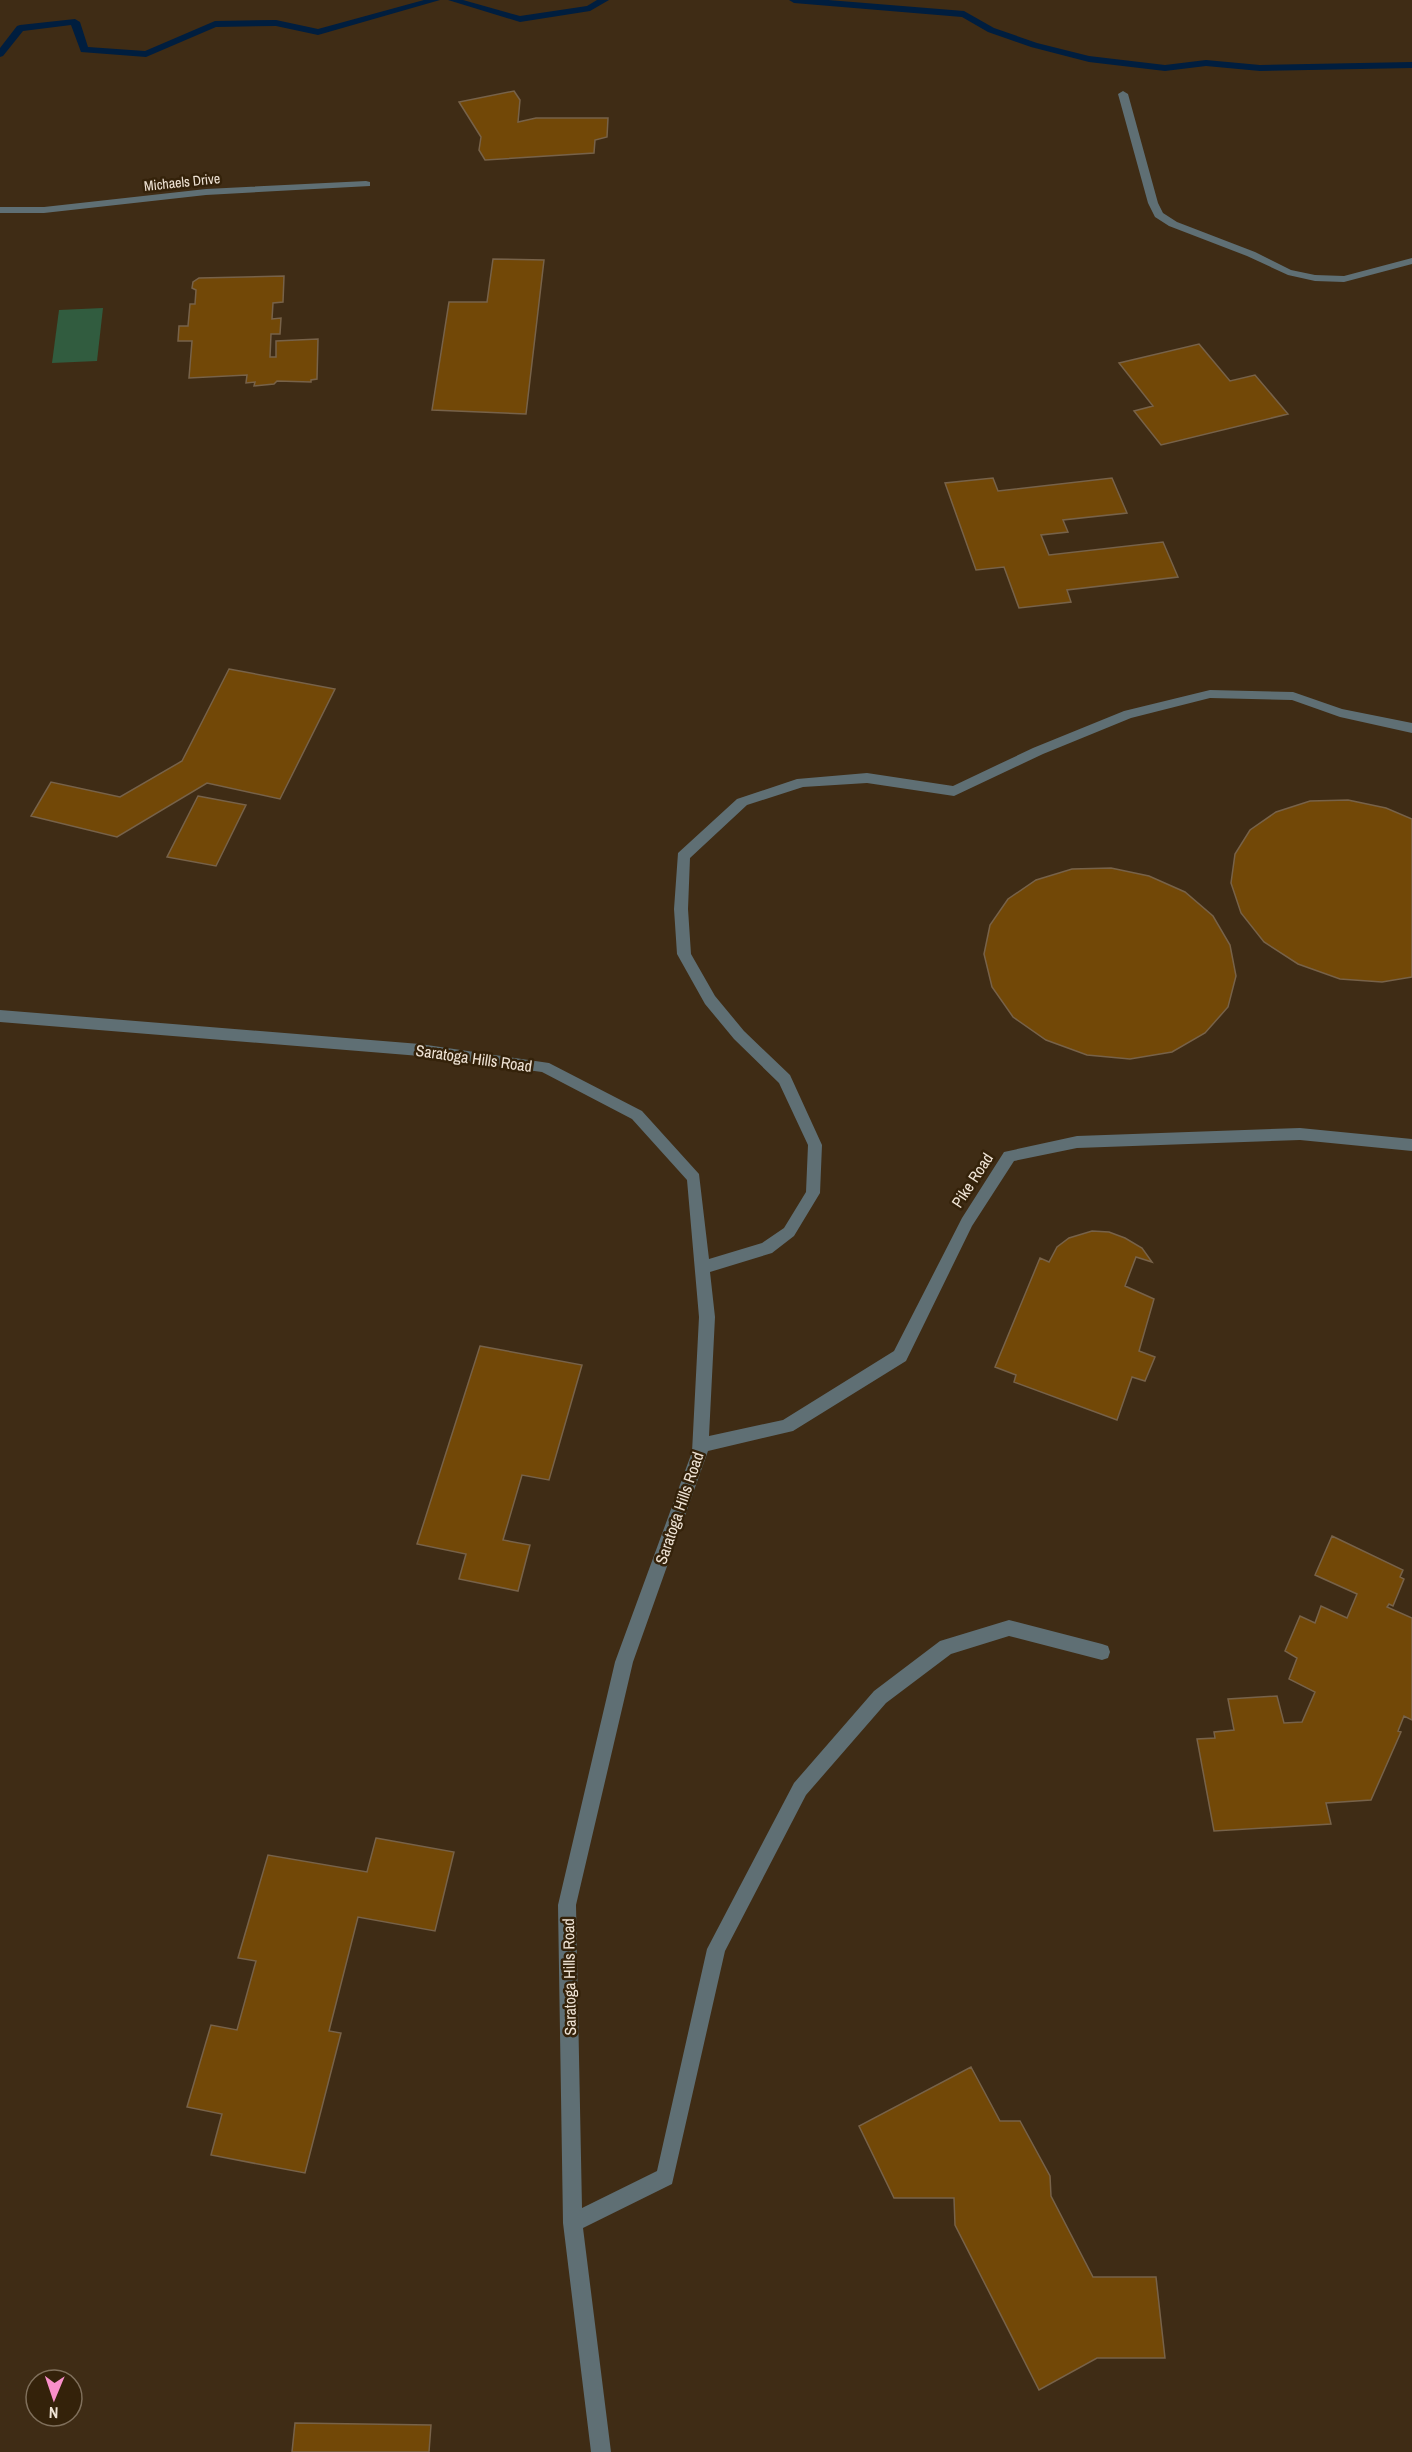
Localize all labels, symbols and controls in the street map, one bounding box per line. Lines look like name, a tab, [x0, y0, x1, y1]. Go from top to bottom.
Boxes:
street label: Michaels Drive	[143, 169, 221, 195]
street label: Saratoga Hills Road	[414, 1039, 534, 1077]
street label: Pike Road	[946, 1148, 998, 1212]
street label: Saratoga Hills Road	[649, 1449, 709, 1567]
street label: Saratoga Hills Road	[557, 1918, 581, 2036]
north arrow	[24, 2368, 84, 2428]
text: N	[48, 2402, 59, 2424]

